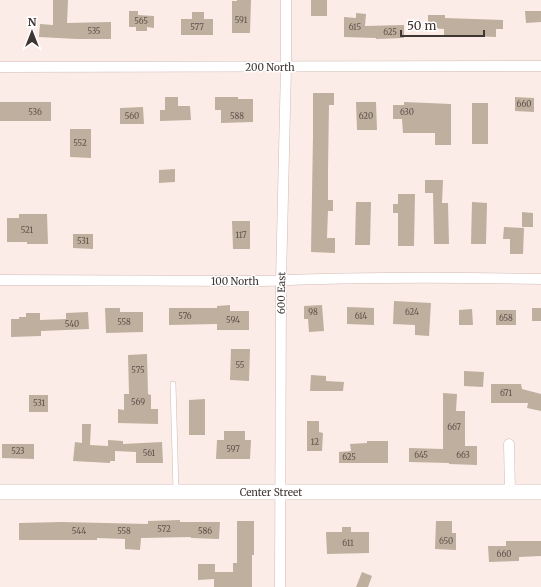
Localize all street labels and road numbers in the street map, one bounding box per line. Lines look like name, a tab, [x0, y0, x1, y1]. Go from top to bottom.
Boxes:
street label: 200 North	[245, 61, 295, 74]
street label: 600 East	[275, 272, 288, 314]
street label: 100 North	[211, 275, 259, 288]
street label: Center Street	[240, 486, 302, 499]

